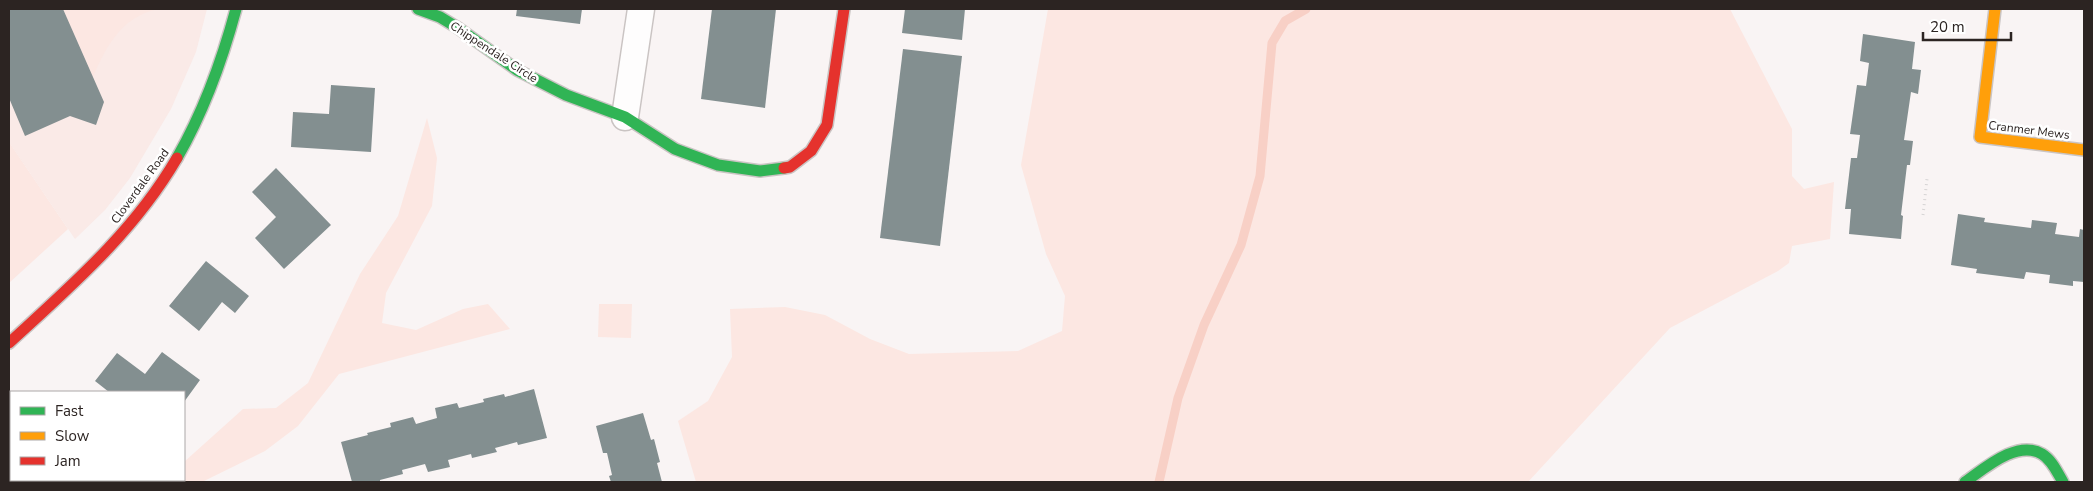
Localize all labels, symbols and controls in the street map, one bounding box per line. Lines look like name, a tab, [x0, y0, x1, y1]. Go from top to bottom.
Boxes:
scale bar	[1923, 10, 2010, 42]
text: 20 m	[1930, 17, 1965, 37]
street label: Chippendale Circle	[447, 18, 541, 86]
street label: Cranmer Mews	[1987, 117, 2071, 143]
street label: Cloverdale Road	[107, 145, 173, 227]
legend	[10, 391, 185, 481]
text: Fast	[55, 401, 84, 421]
text: Slow	[55, 426, 90, 446]
text: Jam	[54, 451, 81, 471]

